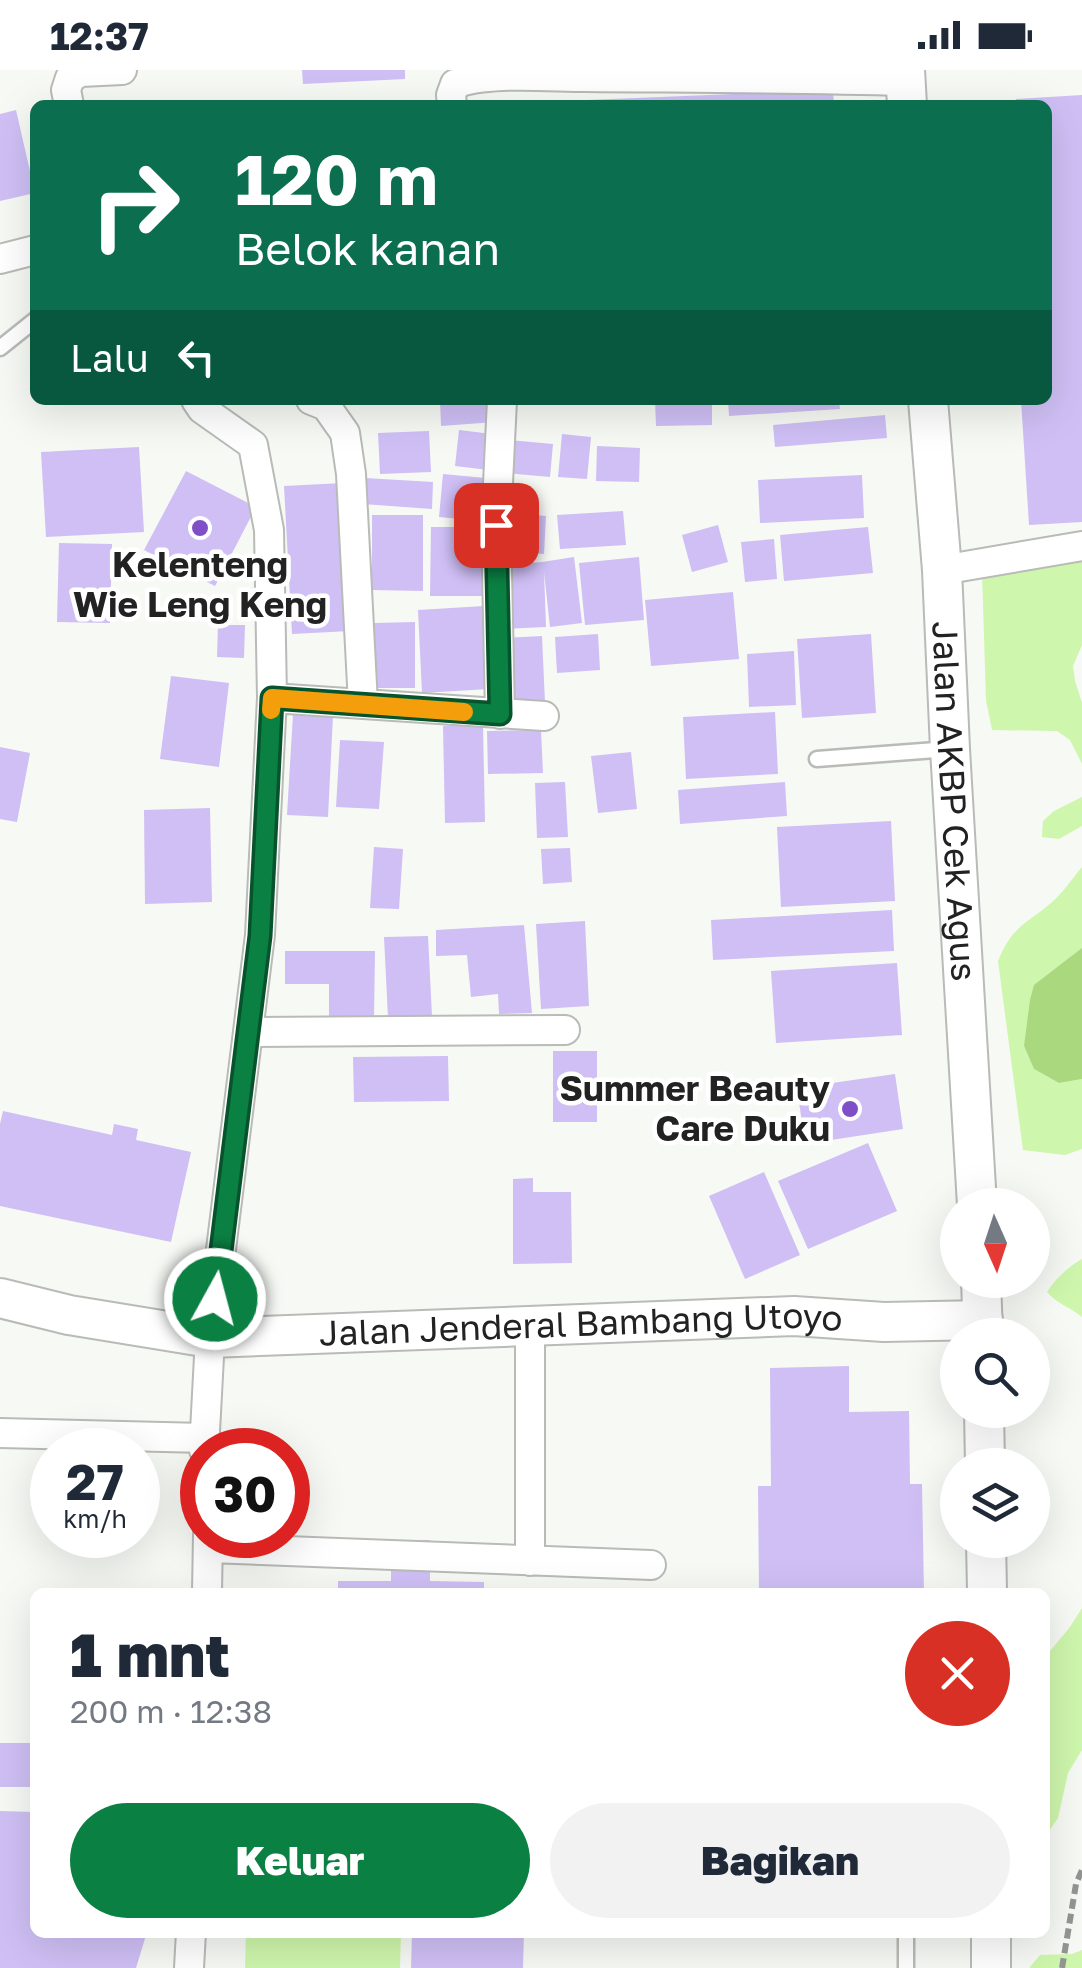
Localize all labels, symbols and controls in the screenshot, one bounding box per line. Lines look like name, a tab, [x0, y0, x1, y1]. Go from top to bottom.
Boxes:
text: 12:37	[50, 13, 149, 58]
text: 120 m	[235, 136, 438, 220]
icon: right	[70, 140, 200, 270]
text: Belok kanan	[235, 221, 500, 275]
icon: left	[169, 330, 224, 385]
text: Lalu	[70, 335, 149, 380]
pin	[454, 483, 539, 568]
icon: arrive	[469, 498, 524, 553]
marker: Kelenteng Wie Leng Keng	[189, 517, 211, 539]
place label: Kelenteng Wie Leng Keng	[73, 543, 327, 625]
street label: Jalan AKBP Cek Agus	[924, 620, 986, 982]
place label: Summer Beauty Care Duku	[560, 1067, 830, 1149]
marker: Summer Beauty Care Duku	[839, 1098, 861, 1120]
north arrow	[940, 1188, 1050, 1298]
map controls	[940, 1188, 1050, 1558]
position arrow	[163, 1247, 267, 1351]
street label: Jalan Jenderal Bambang Utoyo	[318, 1294, 844, 1354]
button: search	[940, 1318, 1050, 1428]
speed limit sign: 30	[180, 1428, 310, 1558]
button: layers	[940, 1448, 1050, 1558]
text: 27	[66, 1451, 124, 1511]
text: km/h	[63, 1503, 127, 1534]
text: 1 mnt	[70, 1618, 230, 1690]
button: close	[905, 1621, 1010, 1726]
text: 200 m · 12:38	[70, 1692, 272, 1730]
button: Keluar	[70, 1803, 530, 1918]
button: Bagikan	[550, 1803, 1010, 1918]

